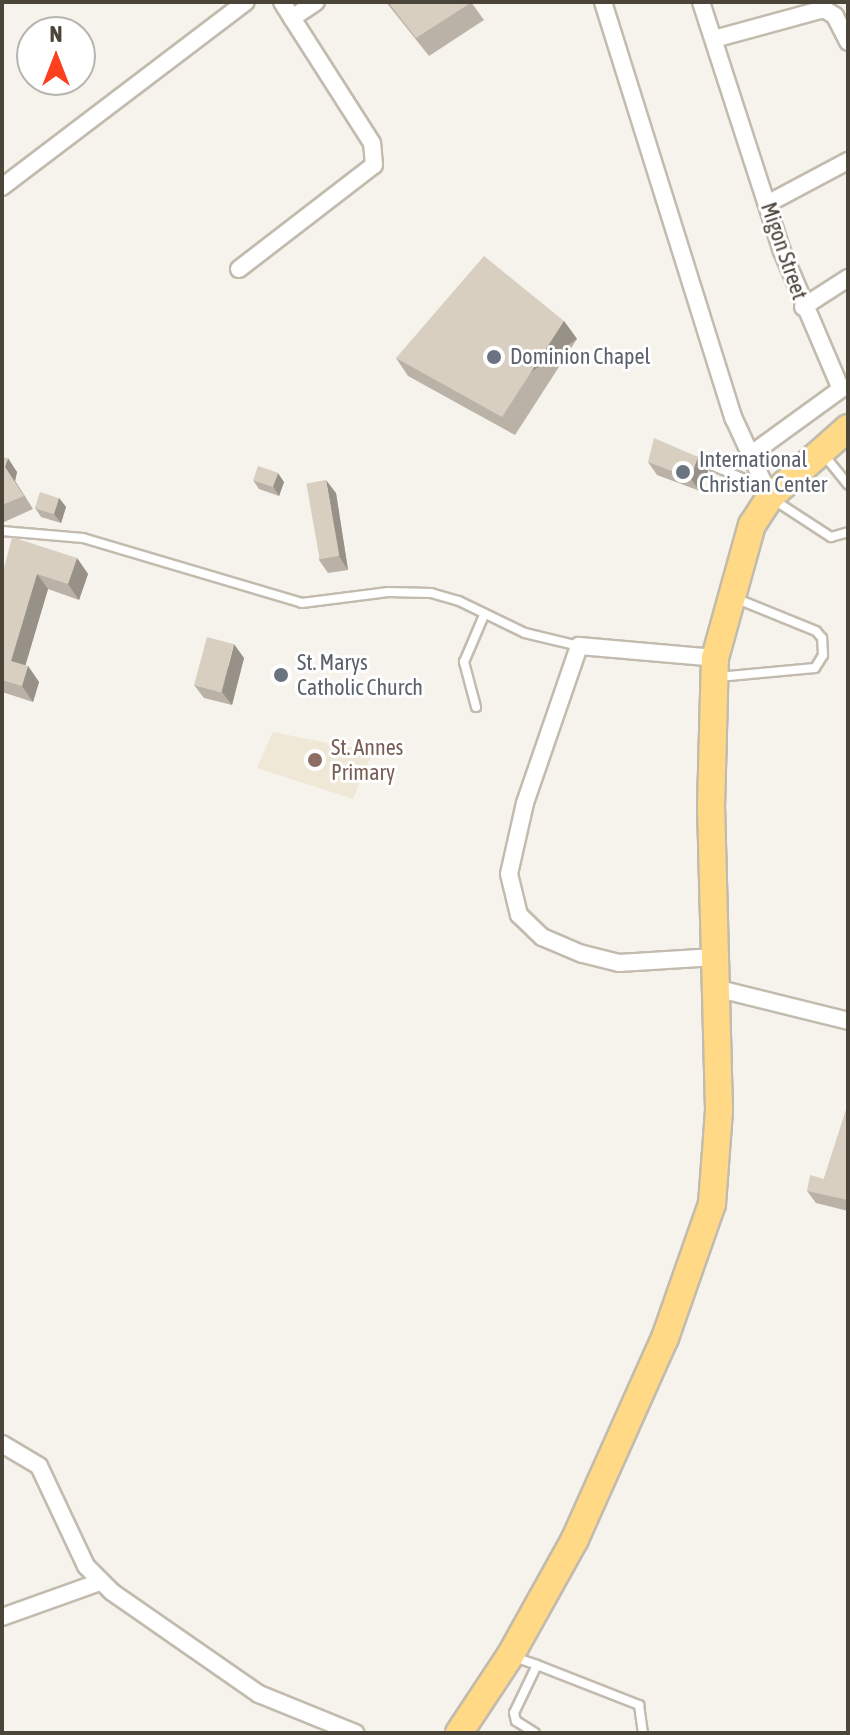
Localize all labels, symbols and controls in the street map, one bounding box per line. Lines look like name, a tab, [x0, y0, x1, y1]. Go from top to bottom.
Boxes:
north arrow	[16, 16, 96, 96]
text: N	[50, 21, 62, 47]
street label: Migon Street	[755, 199, 813, 303]
place label: Dominion Chapel	[510, 344, 650, 370]
marker: Dominion Chapel	[485, 348, 503, 366]
place label: International Christian Center	[699, 446, 827, 498]
marker: International Christian Center	[674, 463, 692, 481]
place label: St. Marys Catholic Church	[297, 649, 423, 700]
marker: St. Marys Catholic Church	[272, 666, 290, 684]
place label: St. Annes Primary	[331, 734, 403, 786]
marker: St. Annes Primary	[306, 751, 324, 769]

